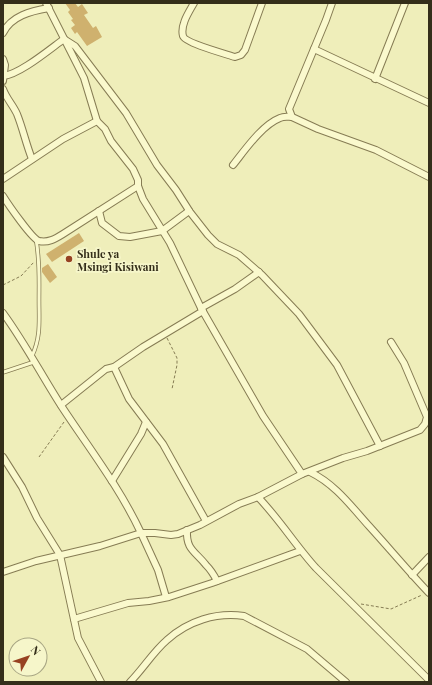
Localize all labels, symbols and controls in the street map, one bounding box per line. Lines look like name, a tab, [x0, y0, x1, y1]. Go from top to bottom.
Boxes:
place label: Shule ya Msingi Kisiwani	[77, 246, 159, 274]
marker: Shule ya Msingi Kisiwani	[64, 254, 74, 264]
north arrow	[8, 637, 48, 677]
text: N	[28, 642, 44, 658]

